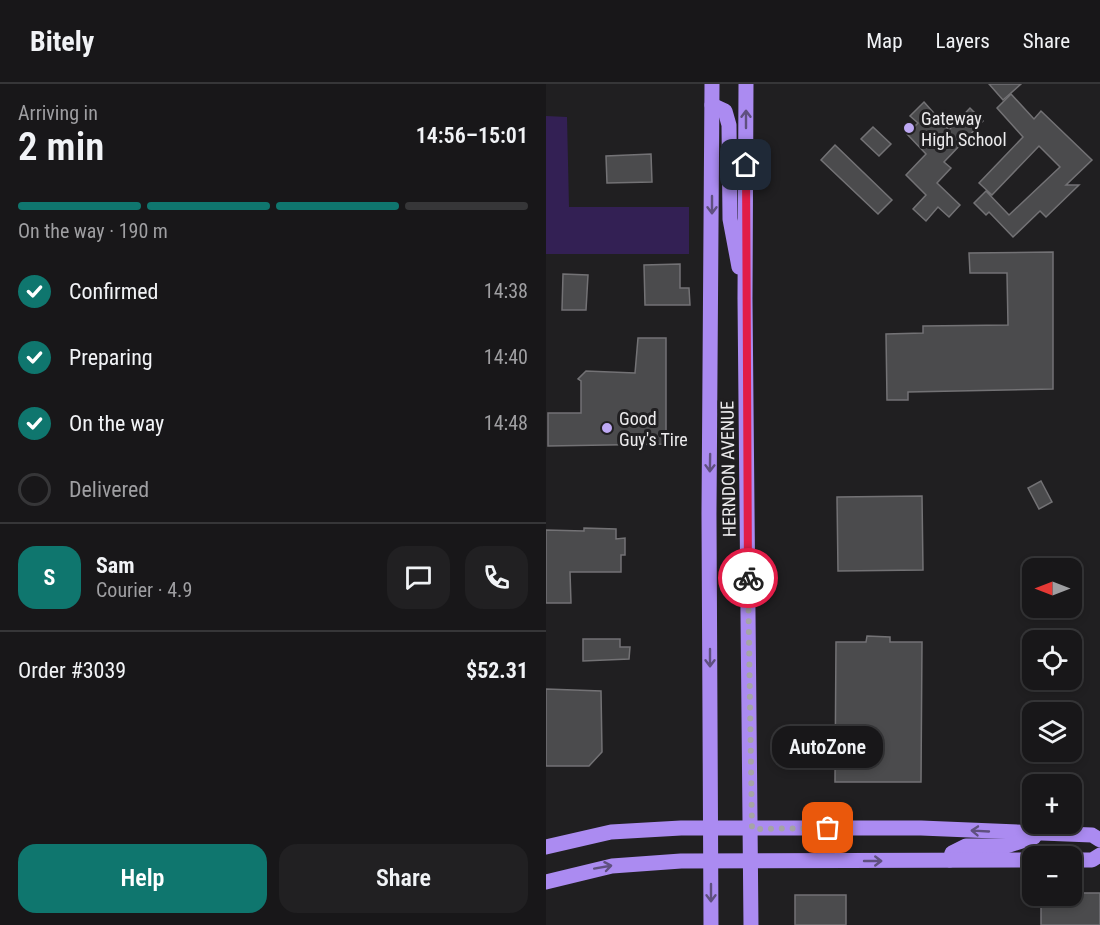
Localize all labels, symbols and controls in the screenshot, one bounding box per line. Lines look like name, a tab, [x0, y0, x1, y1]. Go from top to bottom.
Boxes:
text: Bitely	[30, 25, 94, 58]
text: Map	[866, 29, 903, 53]
text: Layers	[936, 29, 990, 53]
text: Share	[1023, 29, 1070, 53]
text: Arriving in	[18, 101, 98, 125]
place label: Gateway High School	[921, 108, 1007, 150]
one-way arrow	[740, 110, 752, 130]
marker: Gateway High School	[902, 121, 916, 135]
text: 14:56–15:01	[416, 123, 528, 148]
text: 2 min	[18, 124, 104, 170]
pin	[720, 139, 771, 190]
icon: home	[729, 148, 762, 181]
one-way arrow	[706, 195, 718, 215]
text: On the way · 190 m	[18, 219, 168, 243]
icon: check	[18, 275, 51, 308]
text: Confirmed	[69, 279, 158, 304]
text: 14:38	[484, 279, 528, 303]
icon: check	[18, 341, 51, 374]
text: Preparing	[69, 345, 153, 370]
text: 14:40	[484, 345, 528, 369]
street label: HERNDON AVENUE	[716, 401, 740, 537]
icon: check	[18, 407, 51, 440]
place label: Good Guy's Tire	[619, 408, 688, 450]
text: On the way	[69, 411, 164, 436]
text: 14:48	[484, 411, 528, 435]
marker: Good Guy's Tire	[600, 421, 614, 435]
one-way arrow	[704, 453, 716, 473]
text: Delivered	[69, 477, 149, 502]
button: chat	[387, 546, 450, 609]
button: phone	[465, 546, 528, 609]
courier	[718, 548, 778, 608]
text: Sam	[96, 553, 135, 578]
north arrow	[1022, 558, 1082, 618]
map controls	[1022, 558, 1082, 906]
icon: bike	[732, 562, 765, 595]
text: S	[44, 565, 55, 590]
text: Courier · 4.9	[96, 578, 192, 602]
button: locate	[1022, 630, 1082, 690]
one-way arrow	[704, 648, 716, 668]
text: Order #3039	[18, 658, 126, 683]
text: $52.31	[466, 658, 528, 683]
button: layers	[1022, 702, 1082, 762]
callout: AutoZone	[772, 726, 884, 768]
text: AutoZone	[789, 735, 866, 759]
button: +	[1022, 774, 1082, 834]
pin	[802, 802, 853, 853]
icon: bag	[811, 811, 844, 844]
one-way arrow	[970, 826, 990, 837]
button: Help	[18, 844, 267, 913]
button: Share	[279, 844, 528, 913]
button: −	[1022, 846, 1082, 906]
one-way arrow	[862, 855, 882, 867]
one-way arrow	[592, 862, 612, 873]
one-way arrow	[705, 883, 717, 903]

